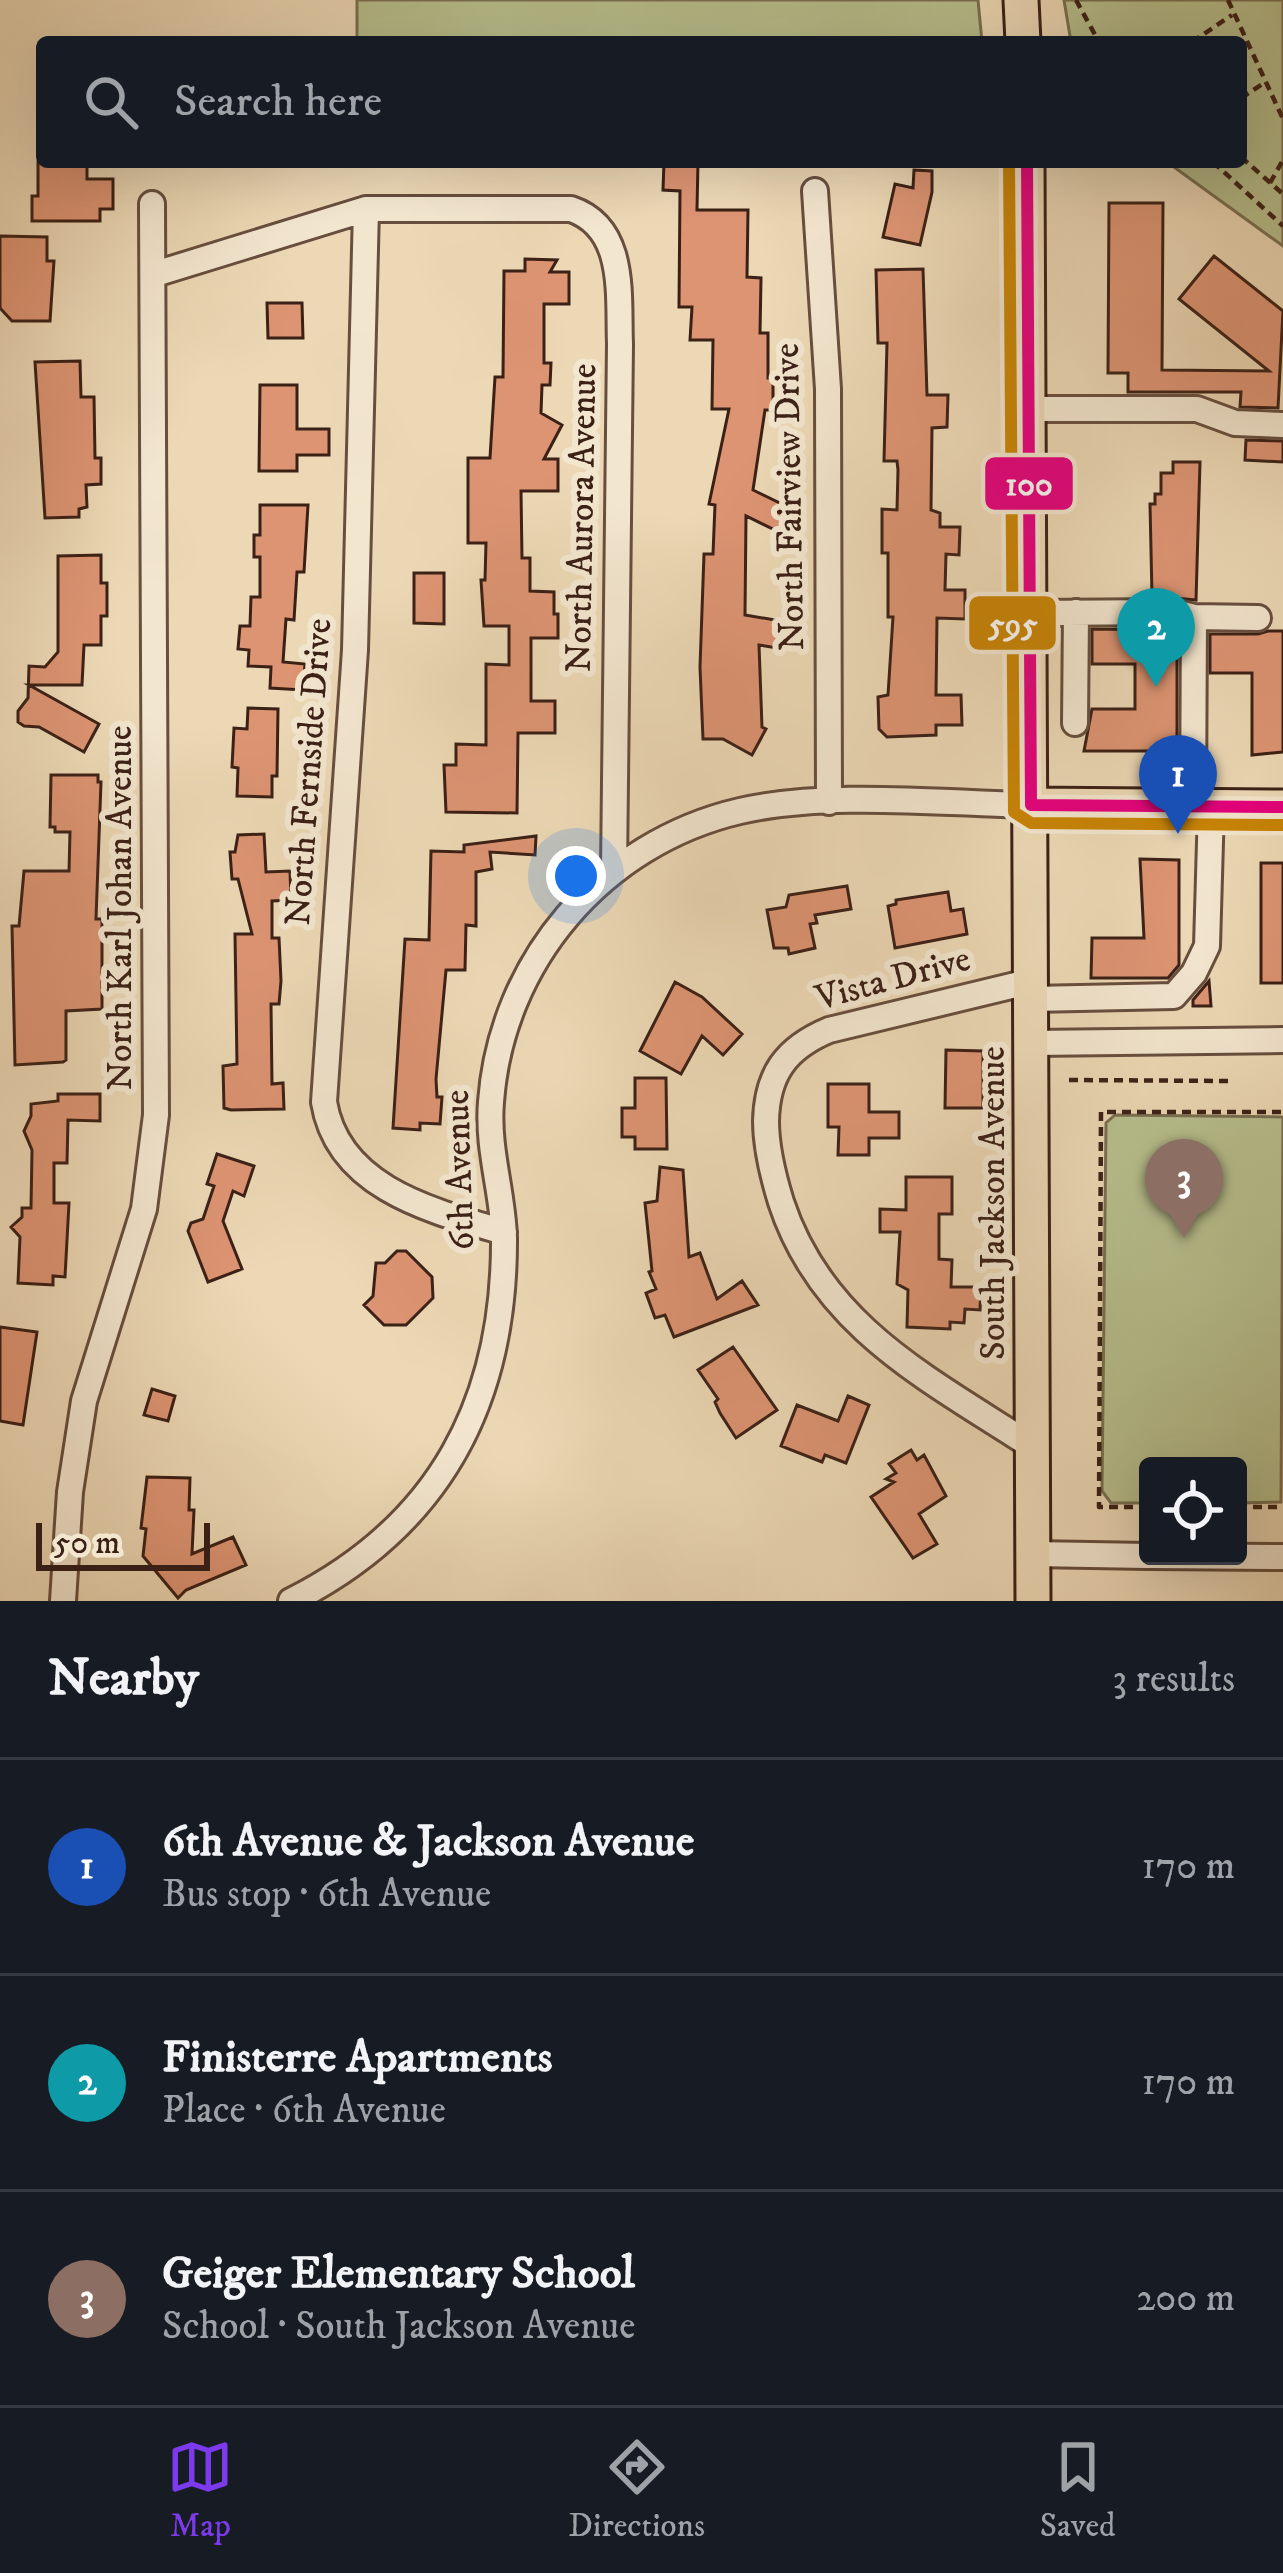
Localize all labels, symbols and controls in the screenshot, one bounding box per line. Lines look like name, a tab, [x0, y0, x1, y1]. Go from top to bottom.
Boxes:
search box	[36, 36, 1247, 168]
icon: search	[78, 69, 144, 135]
text: Search here	[174, 74, 382, 130]
street label: North Fairview Drive	[765, 343, 815, 651]
street label: North Aurora Avenue	[557, 363, 607, 673]
line badge: 100	[983, 455, 1075, 512]
text: 100	[1005, 465, 1053, 506]
pin: 2	[1117, 588, 1195, 687]
line badge: 595	[967, 594, 1058, 652]
text: 595	[987, 605, 1038, 646]
street label: North Fernside Drive	[276, 617, 342, 927]
street label: North Karl Johan Avenue	[98, 725, 143, 1091]
pin: 1	[1139, 735, 1217, 834]
your location	[546, 846, 606, 906]
street label: Vista Drive	[810, 937, 975, 1022]
street label: South Jackson Avenue	[971, 1046, 1016, 1360]
street label: 6th Avenue	[435, 1089, 485, 1251]
pin: 3	[1145, 1139, 1223, 1238]
map controls	[1139, 1457, 1247, 1565]
button: locate	[1139, 1457, 1247, 1565]
scale bar	[36, 1517, 210, 1570]
text: 50 m	[54, 1523, 120, 1564]
text: Nearby	[48, 1647, 199, 1711]
text: 3 results	[1112, 1655, 1235, 1704]
text: 6th Avenue & Jackson Avenue	[162, 1814, 694, 1870]
text: 1	[80, 1842, 94, 1891]
text: 170 m	[1141, 1842, 1235, 1891]
text: Bus stop · 6th Avenue	[162, 1870, 491, 1919]
text: Finisterre Apartments	[162, 2030, 553, 2086]
text: 2	[77, 2058, 97, 2107]
text: 170 m	[1141, 2058, 1235, 2107]
text: Place · 6th Avenue	[162, 2086, 446, 2135]
text: Geiger Elementary School	[162, 2246, 635, 2302]
text: 3	[80, 2274, 94, 2323]
text: 200 m	[1136, 2274, 1235, 2323]
text: School · South Jackson Avenue	[162, 2302, 635, 2351]
tab: Map	[167, 2434, 233, 2547]
tab: Directions	[568, 2434, 705, 2547]
tab: Saved	[1040, 2434, 1116, 2547]

